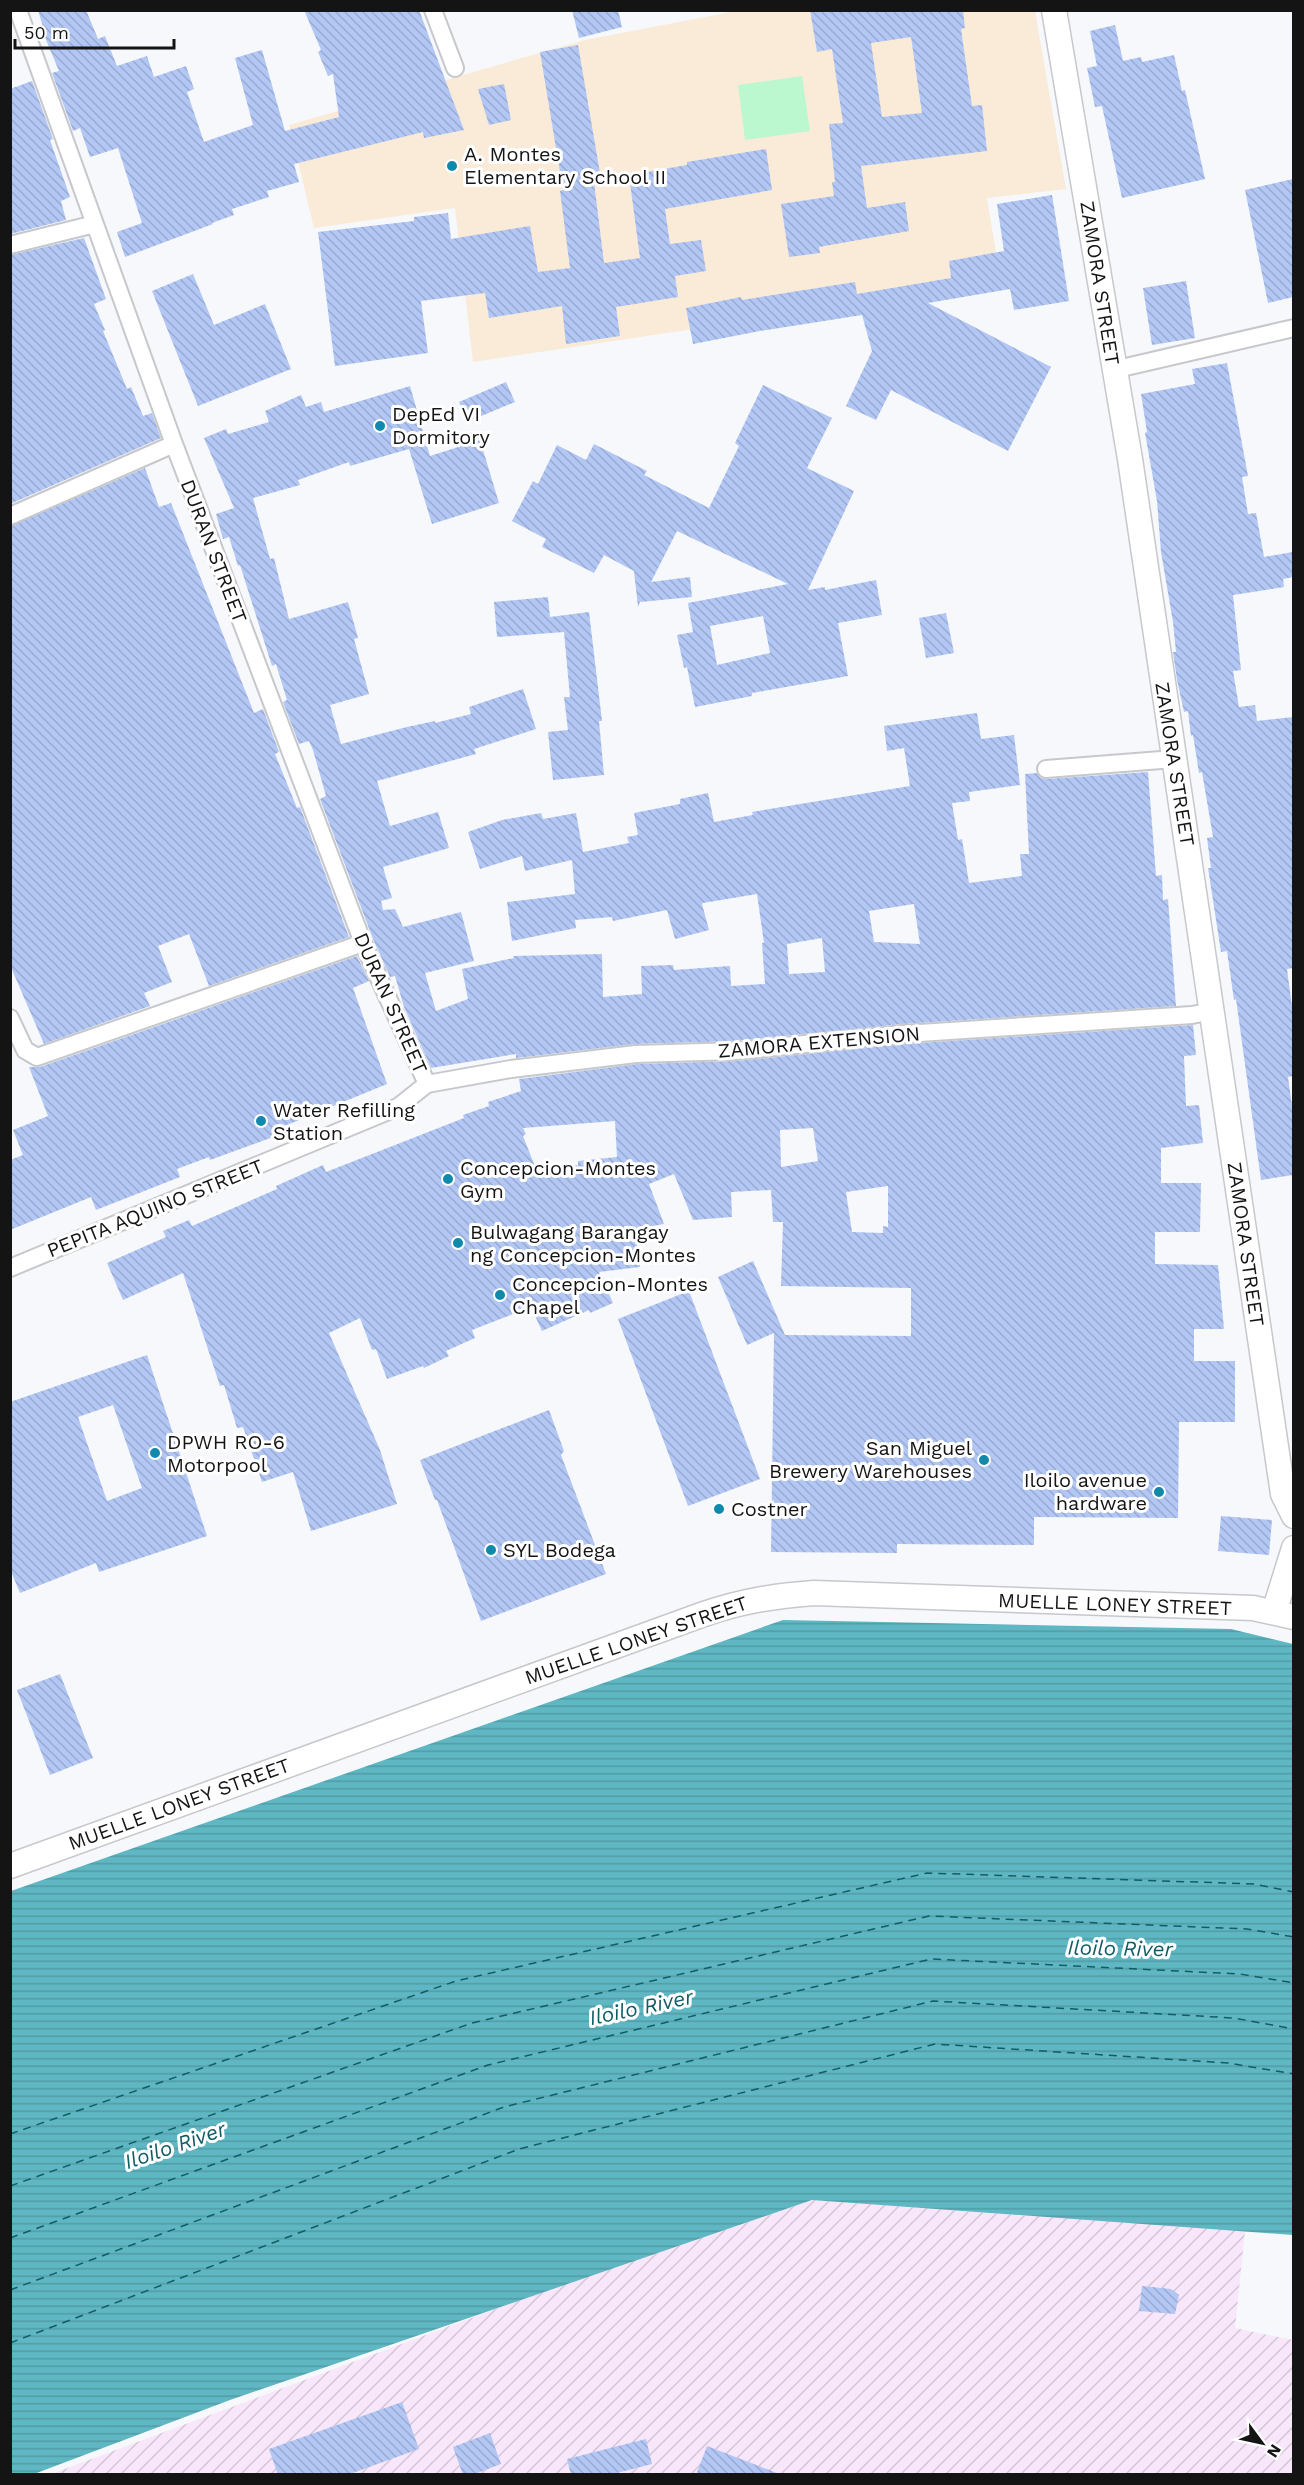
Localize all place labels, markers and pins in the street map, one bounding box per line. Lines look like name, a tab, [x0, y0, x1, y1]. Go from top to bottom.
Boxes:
place label: A. Montes Elementary School II	[464, 142, 666, 189]
marker: A. Montes Elementary School II	[445, 159, 459, 173]
place label: DepEd VI Dormitory	[392, 402, 490, 449]
marker: DepEd VI Dormitory	[373, 419, 387, 433]
place label: Water Refilling Station	[273, 1098, 415, 1145]
marker: Water Refilling Station	[254, 1114, 268, 1128]
place label: Concepcion-Montes Gym	[460, 1156, 656, 1203]
marker: Concepcion-Montes Gym	[441, 1172, 455, 1186]
place label: Bulwagang Barangay ng Concepcion-Montes	[470, 1220, 696, 1267]
marker: Bulwagang Barangay ng Concepcion-Montes	[451, 1236, 465, 1250]
place label: Concepcion-Montes Chapel	[512, 1272, 708, 1319]
marker: Concepcion-Montes Chapel	[493, 1288, 507, 1302]
place label: DPWH RO-6 Motorpool	[167, 1430, 285, 1477]
place label: San Miguel Brewery Warehouses	[769, 1436, 972, 1483]
marker: DPWH RO-6 Motorpool	[148, 1446, 162, 1460]
marker: San Miguel Brewery Warehouses	[977, 1453, 991, 1467]
place label: Iloilo avenue hardware	[1024, 1468, 1147, 1515]
marker: Iloilo avenue hardware	[1152, 1485, 1166, 1499]
place label: Costner	[731, 1497, 808, 1521]
marker: Costner	[712, 1502, 726, 1516]
place label: SYL Bodega	[503, 1538, 616, 1562]
marker: SYL Bodega	[484, 1543, 498, 1557]

